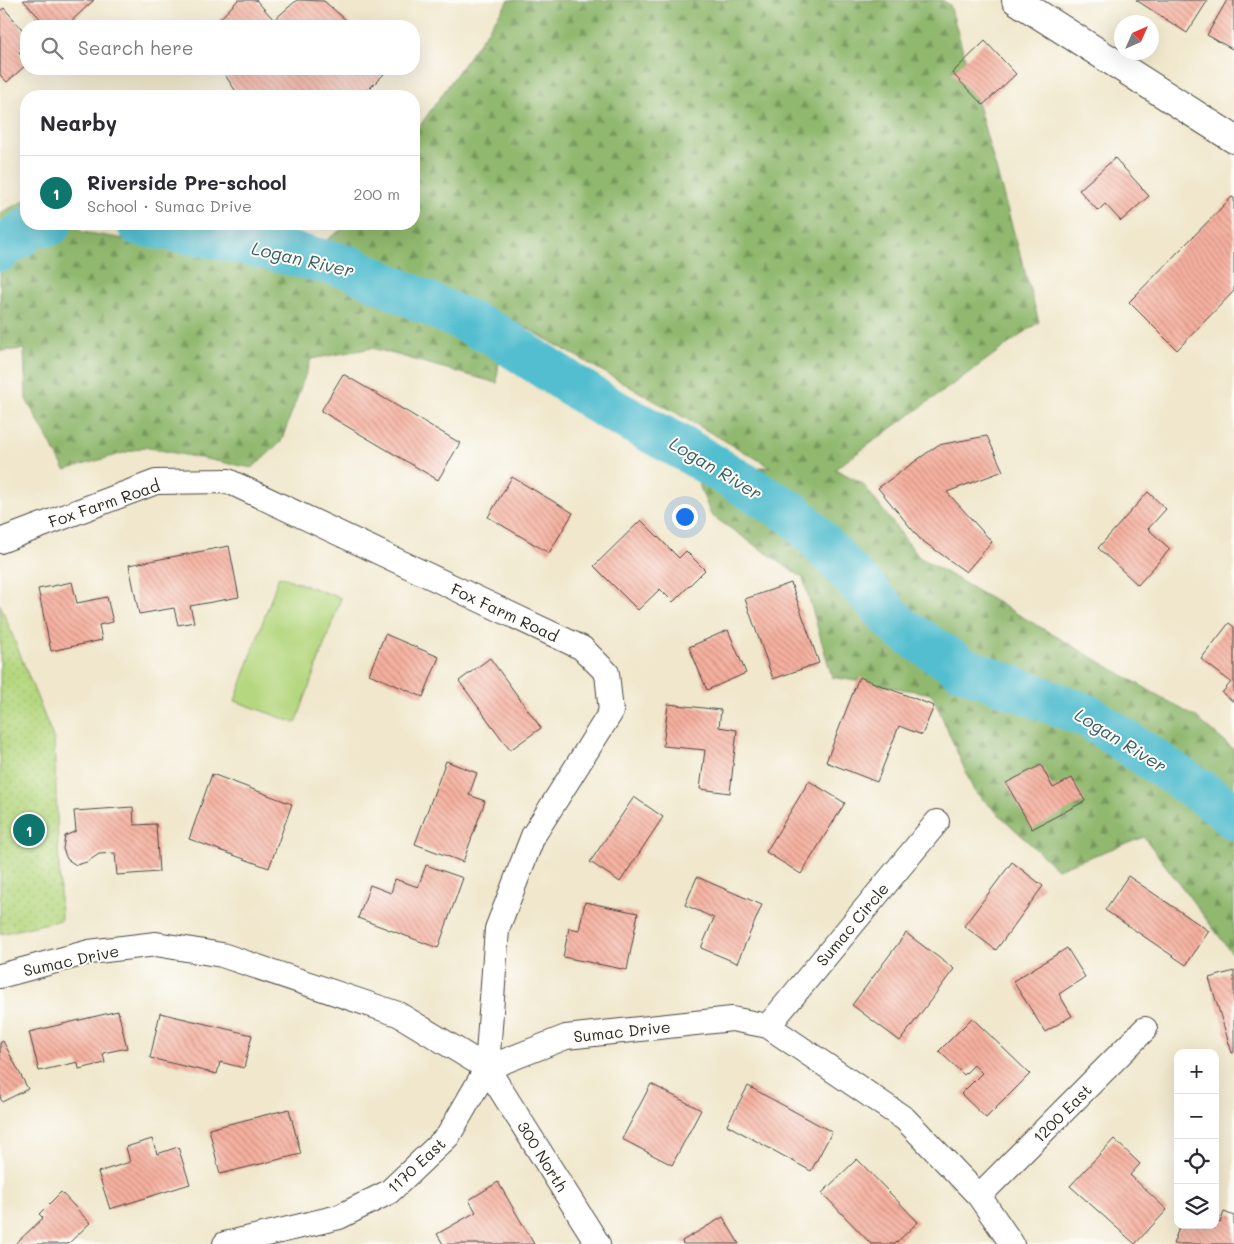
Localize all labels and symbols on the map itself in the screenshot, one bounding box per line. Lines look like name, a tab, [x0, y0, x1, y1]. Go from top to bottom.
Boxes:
north arrow	[1114, 15, 1159, 60]
water label: Logan River	[249, 236, 357, 282]
water label: Logan River	[665, 431, 767, 505]
street label: Fox Farm Road	[46, 474, 162, 532]
your location	[672, 504, 698, 530]
street label: Fox Farm Road	[448, 578, 562, 646]
water label: Logan River	[1070, 702, 1172, 778]
pin: 1	[13, 811, 45, 849]
street label: Sumac Circle	[811, 878, 893, 970]
street label: Sumac Drive	[21, 940, 121, 980]
street label: Sumac Drive	[573, 1015, 671, 1047]
street label: 1200 East	[1028, 1079, 1096, 1147]
street label: 300 North	[513, 1117, 573, 1195]
street label: 1170 East	[382, 1133, 450, 1197]

